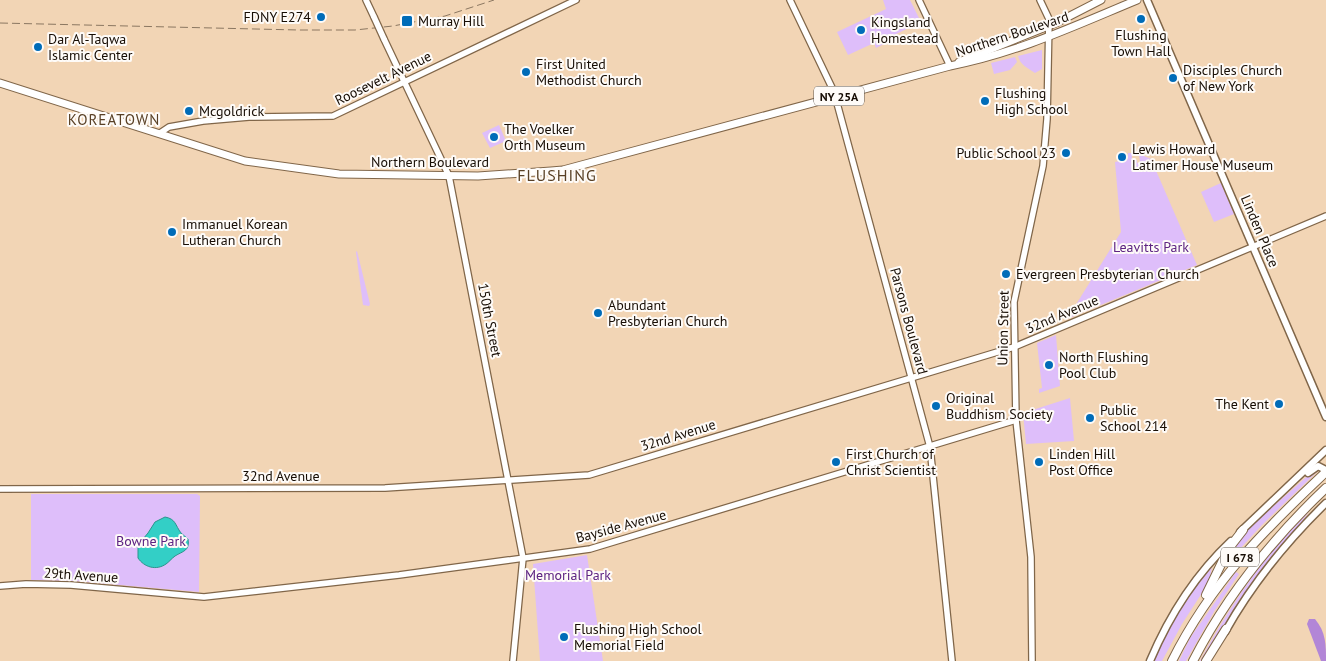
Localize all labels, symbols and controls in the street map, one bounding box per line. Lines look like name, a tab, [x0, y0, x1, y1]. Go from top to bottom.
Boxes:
street label: Northern Boulevard	[953, 7, 1071, 61]
place label: FDNY E274	[244, 8, 311, 26]
marker: FDNY E274	[315, 11, 327, 23]
place label: Murray Hill	[418, 12, 484, 30]
place label: Kingsland Homestead	[871, 13, 938, 47]
marker: Flushing Town Hall	[1135, 13, 1147, 25]
marker: Murray Hill	[400, 14, 414, 28]
marker: Kingsland Homestead	[855, 24, 867, 36]
place label: Flushing Town Hall	[1111, 26, 1171, 60]
place label: Dar Al-Taqwa Islamic Center	[48, 30, 133, 64]
marker: Dar Al-Taqwa Islamic Center	[32, 41, 44, 53]
street label: Roosevelt Avenue	[332, 47, 434, 109]
place label: First United Methodist Church	[536, 55, 642, 89]
place label: Disciples Church of New York	[1183, 61, 1282, 95]
marker: First United Methodist Church	[520, 66, 532, 78]
marker: Disciples Church of New York	[1167, 72, 1179, 84]
place label: Flushing High School	[995, 84, 1068, 118]
road number: NY 25A	[814, 86, 864, 105]
marker: Flushing High School	[979, 95, 991, 107]
place label: Mcgoldrick	[199, 102, 265, 120]
marker: Mcgoldrick	[183, 105, 195, 117]
district label: KOREATOWN	[68, 110, 160, 129]
place label: The Voelker Orth Museum	[504, 120, 585, 154]
marker: The Voelker Orth Museum	[488, 131, 500, 143]
place label: Lewis Howard Latimer House Museum	[1132, 140, 1273, 174]
place label: Public School 23	[957, 144, 1056, 162]
marker: Public School 23	[1060, 147, 1072, 159]
marker: Lewis Howard Latimer House Museum	[1116, 151, 1128, 163]
street label: Northern Boulevard	[371, 153, 489, 171]
district label: FLUSHING	[517, 165, 597, 185]
street label: Linden Place	[1237, 192, 1283, 270]
place label: Immanuel Korean Lutheran Church	[182, 215, 288, 249]
marker: Immanuel Korean Lutheran Church	[166, 226, 178, 238]
park label: Leavitts Park	[1113, 238, 1189, 256]
place label: Evergreen Presbyterian Church	[1016, 265, 1199, 283]
street label: Parsons Boulevard	[886, 266, 932, 376]
marker: Evergreen Presbyterian Church	[1000, 268, 1012, 280]
street label: 150th Street	[474, 282, 506, 359]
street label: Union Street	[993, 290, 1013, 366]
street label: 32nd Avenue	[1023, 291, 1101, 337]
place label: Abundant Presbyterian Church	[608, 296, 728, 330]
marker: Abundant Presbyterian Church	[592, 307, 604, 319]
place label: North Flushing Pool Club	[1059, 348, 1149, 382]
marker: North Flushing Pool Club	[1043, 359, 1055, 371]
place label: Original Buddhism Society	[946, 389, 1053, 423]
place label: The Kent	[1215, 395, 1269, 413]
marker: The Kent	[1273, 398, 1285, 410]
marker: Original Buddhism Society	[930, 400, 942, 412]
place label: Public School 214	[1100, 401, 1167, 435]
marker: Public School 214	[1084, 412, 1096, 424]
street label: 32nd Avenue	[638, 415, 718, 455]
place label: First Church of Christ Scientist	[846, 445, 936, 479]
place label: Linden Hill Post Office	[1049, 445, 1115, 479]
marker: First Church of Christ Scientist	[830, 456, 842, 468]
marker: Linden Hill Post Office	[1033, 456, 1045, 468]
street label: 32nd Avenue	[242, 467, 320, 485]
street label: Bayside Avenue	[574, 505, 668, 547]
park label: Bowne Park	[116, 532, 186, 550]
road number: I 678	[1221, 548, 1259, 566]
street label: 29th Avenue	[43, 563, 119, 587]
park label: Memorial Park	[525, 566, 611, 584]
place label: Flushing High School Memorial Field	[574, 620, 702, 654]
marker: Flushing High School Memorial Field	[558, 631, 570, 643]

